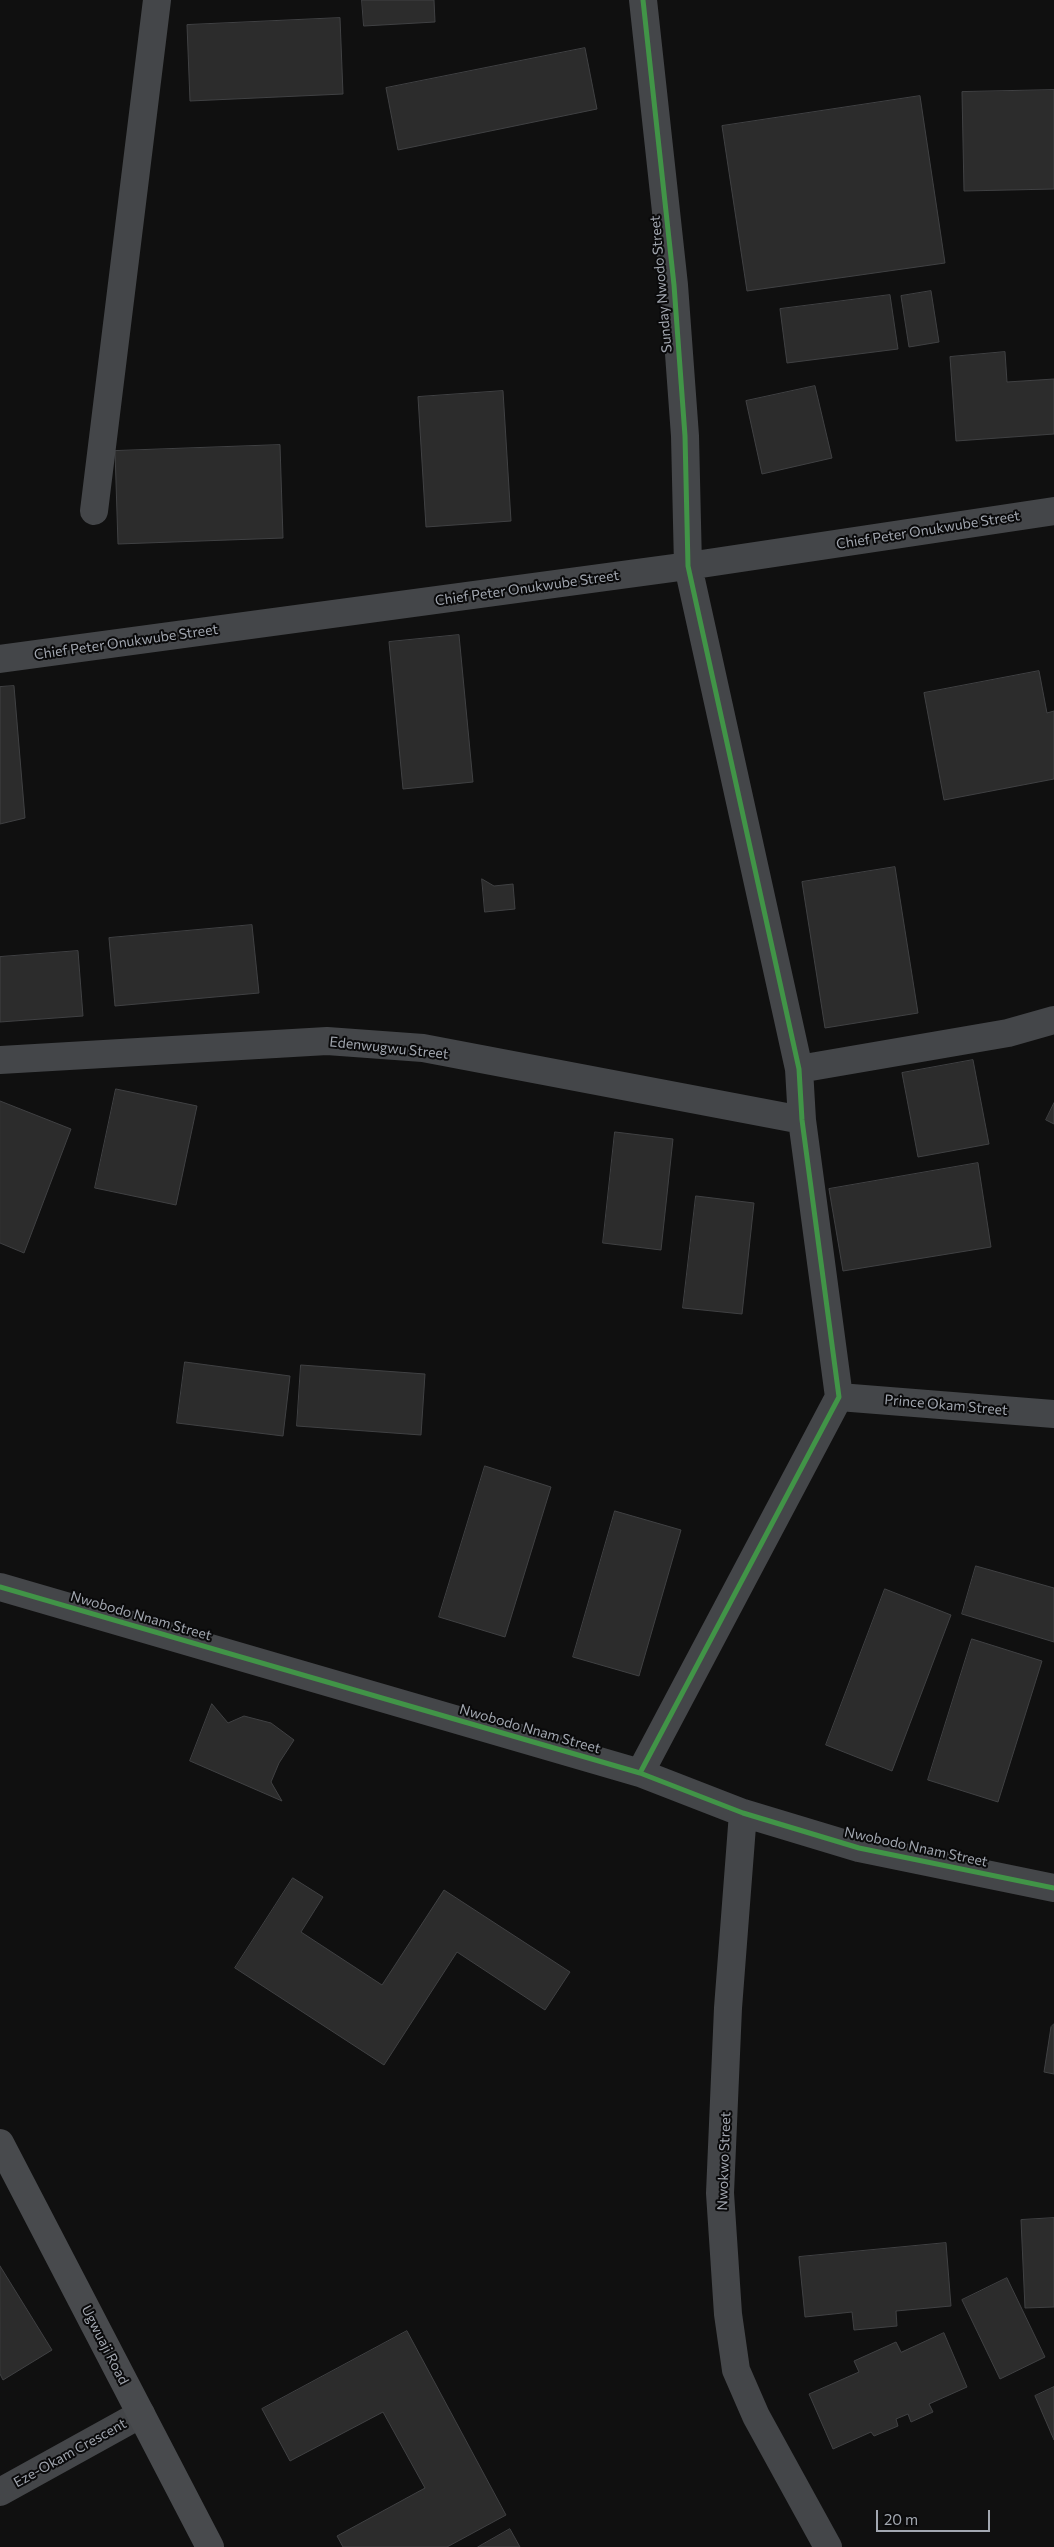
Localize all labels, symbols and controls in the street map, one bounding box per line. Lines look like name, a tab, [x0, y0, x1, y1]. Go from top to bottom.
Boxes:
street label: Sunday Nwodo Street	[647, 215, 675, 353]
street label: Chief Peter Onukwube Street	[835, 507, 1021, 553]
street label: Chief Peter Onukwube Street	[434, 567, 620, 609]
street label: Chief Peter Onukwube Street	[33, 621, 219, 663]
street label: Edenwugwu Street	[329, 1033, 449, 1063]
street label: Prince Okam Street	[884, 1391, 1008, 1419]
street label: Nwobodo Nnam Street	[69, 1588, 213, 1644]
street label: Nwobodo Nnam Street	[458, 1701, 602, 1757]
street label: Nwobodo Nnam Street	[843, 1824, 989, 1870]
street label: Nwokwo Street	[714, 2111, 734, 2211]
street label: Ugwuaji Road	[78, 2303, 132, 2387]
street label: Eze-Okam Crescent	[11, 2415, 129, 2491]
scale bar	[879, 2500, 993, 2532]
text: 20 m	[884, 2510, 918, 2528]

